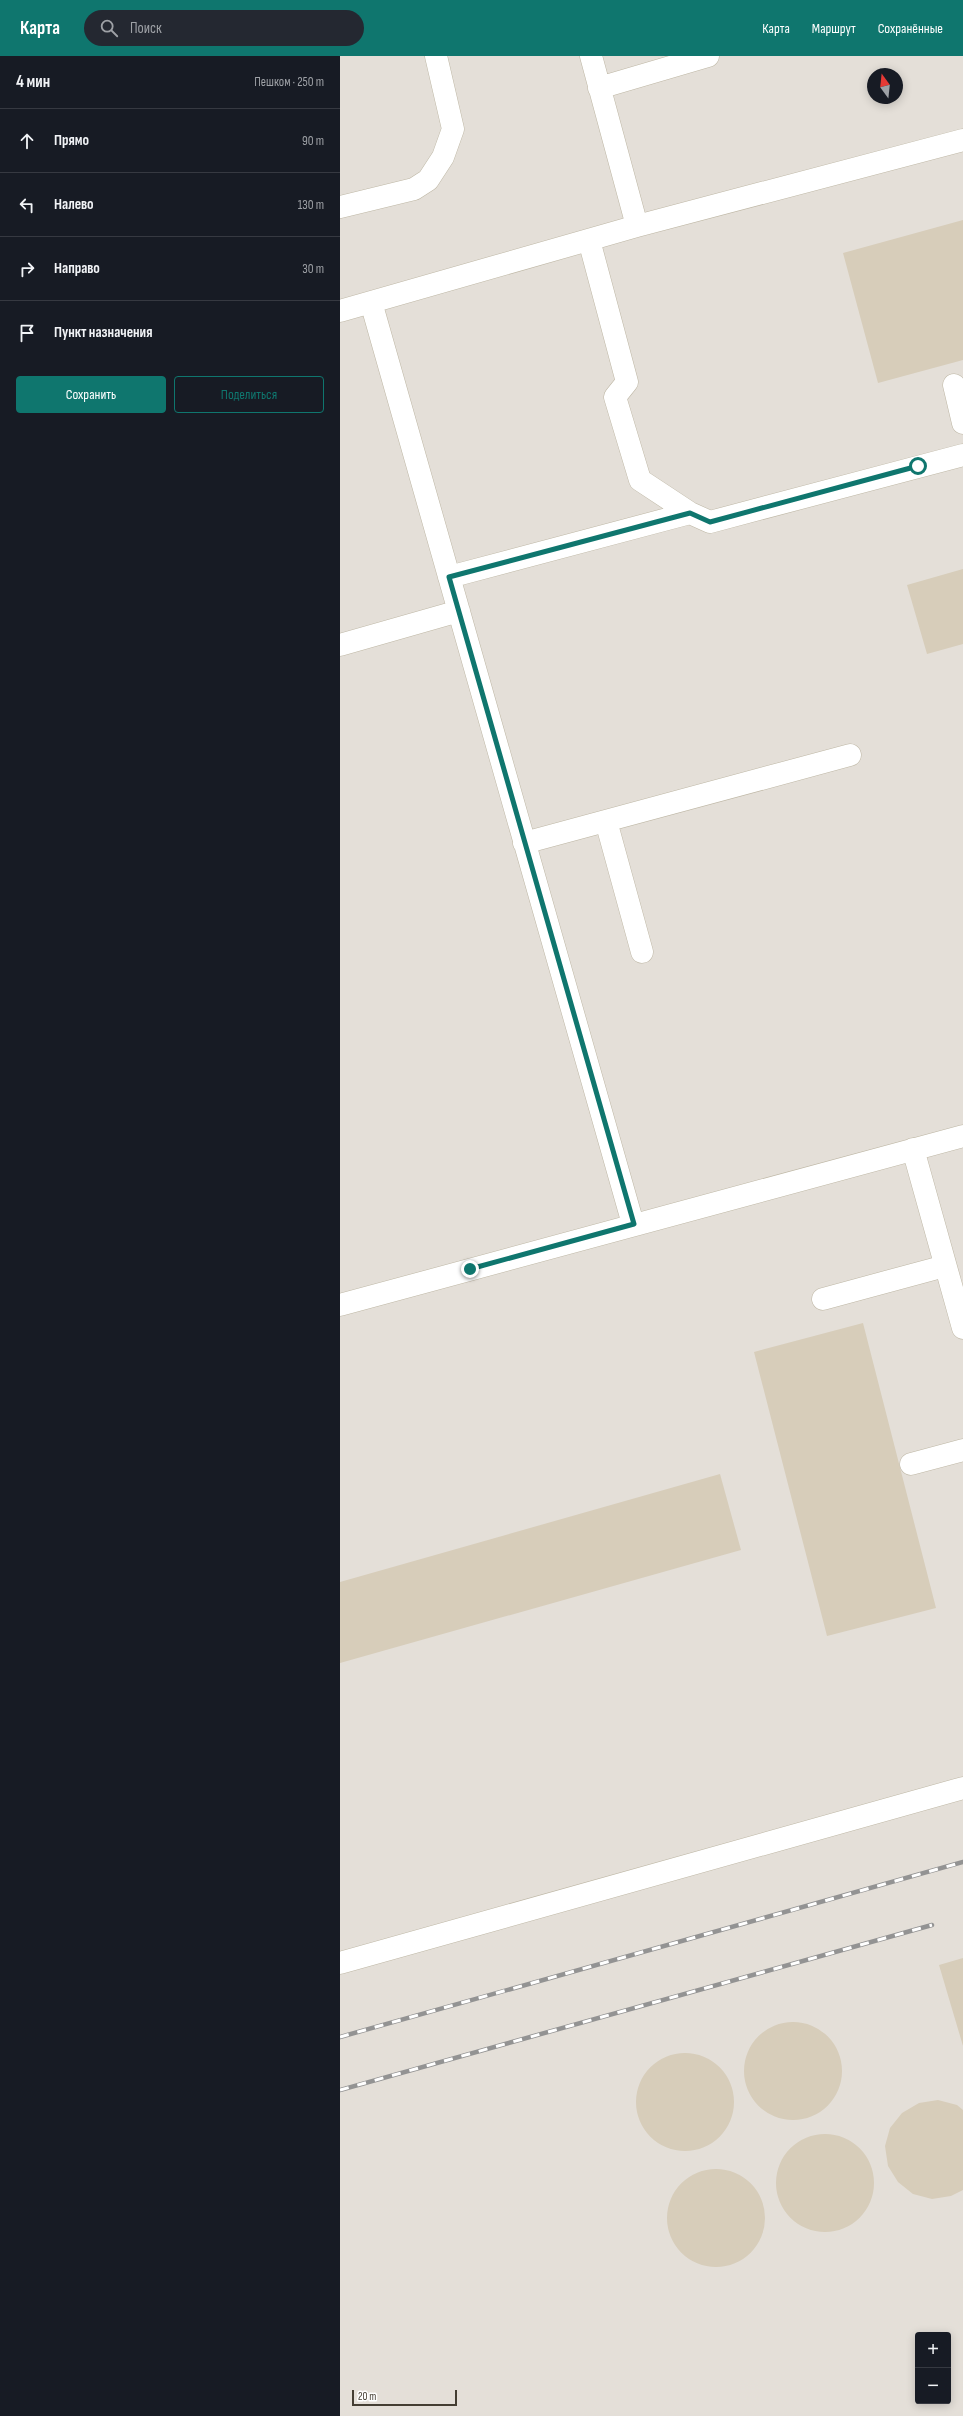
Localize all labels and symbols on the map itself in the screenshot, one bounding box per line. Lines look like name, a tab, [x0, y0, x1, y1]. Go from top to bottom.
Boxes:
north arrow	[867, 68, 903, 104]
route start	[909, 457, 927, 475]
route end	[461, 1260, 479, 1278]
scale bar	[352, 2388, 457, 2407]

